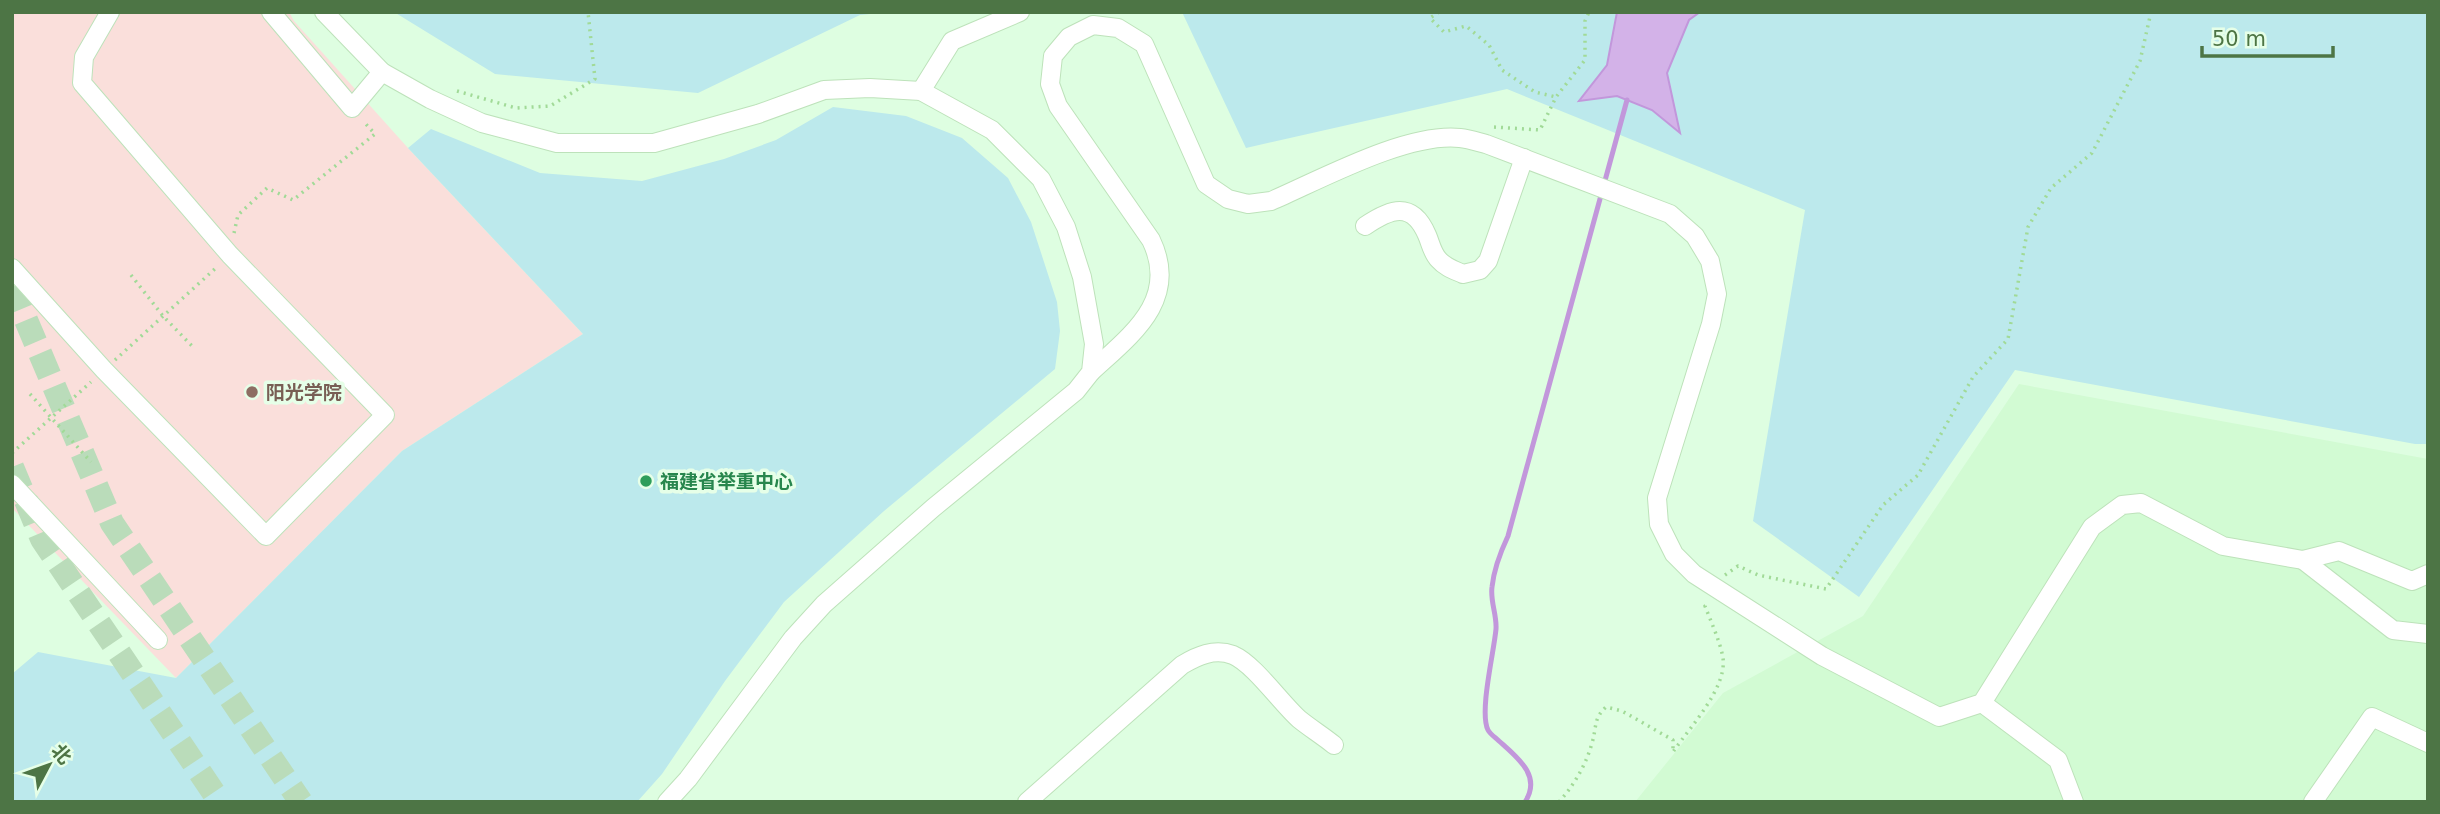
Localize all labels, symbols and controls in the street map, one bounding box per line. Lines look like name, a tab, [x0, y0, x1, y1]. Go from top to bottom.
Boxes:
scale bar	[2202, 14, 2333, 58]
text: 50 m	[2212, 27, 2266, 51]
place label: 阳光学院	[266, 381, 342, 403]
marker: 阳光学院	[244, 384, 260, 400]
place label: 福建省举重中心	[660, 470, 793, 492]
marker: 福建省举重中心	[638, 473, 654, 489]
north arrow	[14, 730, 84, 800]
text: 北	[47, 739, 76, 768]

